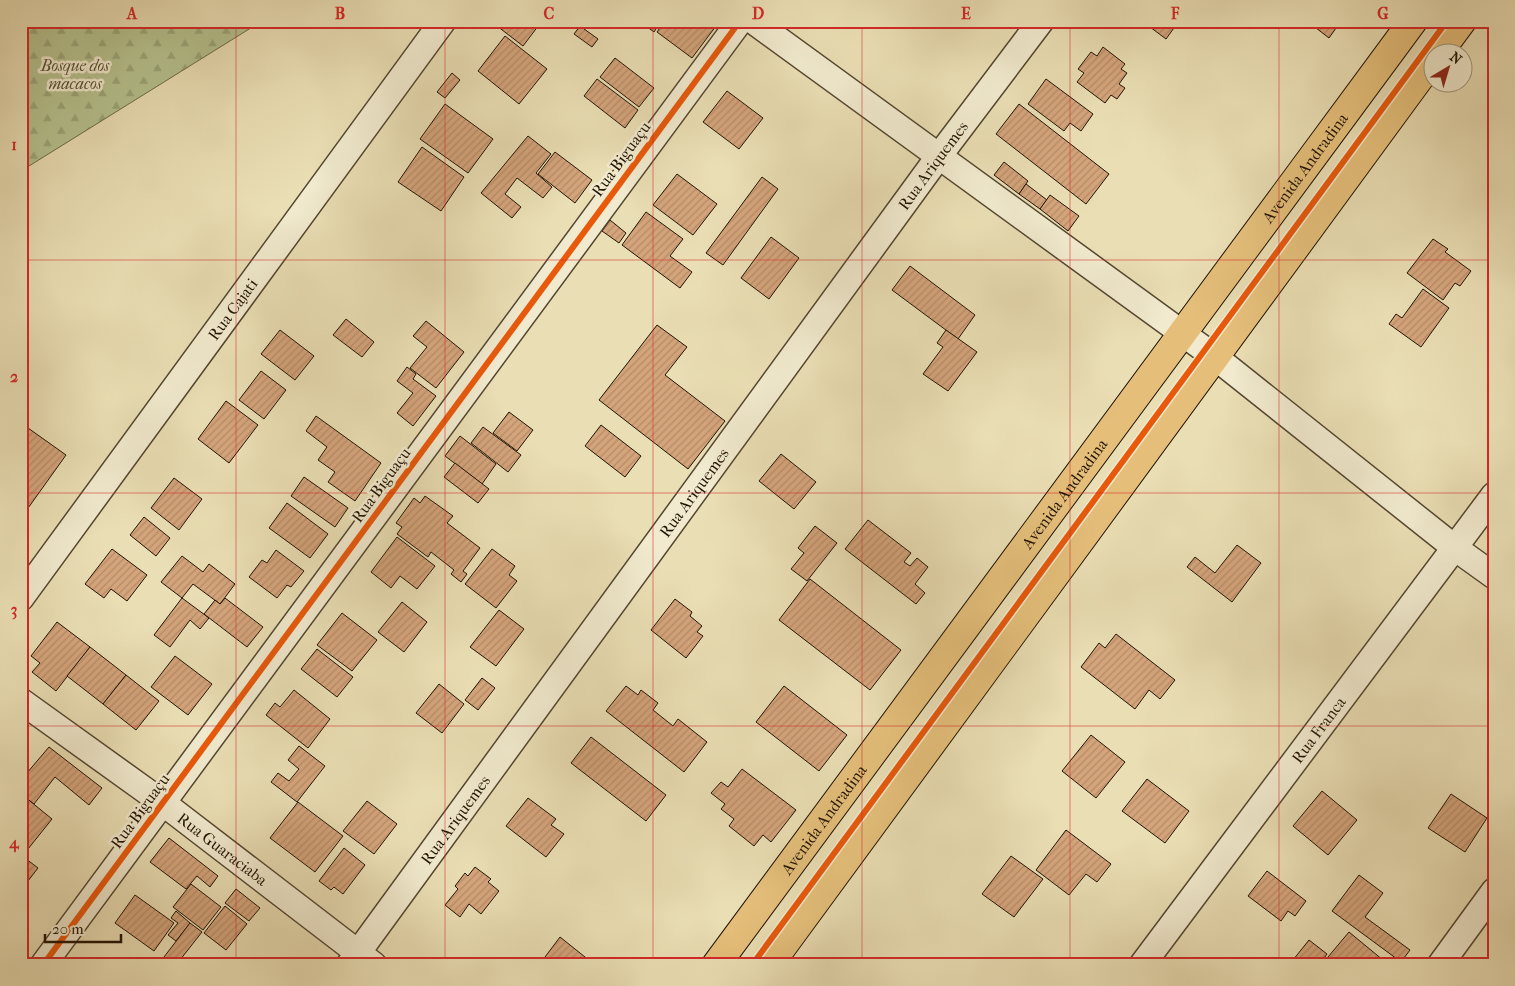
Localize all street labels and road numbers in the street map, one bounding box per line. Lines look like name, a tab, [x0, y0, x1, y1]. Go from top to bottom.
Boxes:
street label: Avenida Andradina	[1257, 109, 1352, 227]
street label: Rua Ariquemes	[894, 117, 972, 213]
street label: Rua Biguaçu	[588, 118, 654, 200]
street label: Rua Cajati	[204, 274, 261, 343]
street label: Avenida Andradina	[1017, 434, 1111, 553]
street label: Rua Biguaçu	[348, 444, 414, 526]
street label: Rua Ariquemes	[655, 444, 732, 541]
street label: Rua Franca	[1287, 692, 1349, 766]
street label: Avenida Andradina	[776, 760, 871, 879]
street label: Rua Biguaçu	[107, 770, 173, 852]
street label: Rua Ariquemes	[416, 771, 494, 868]
street label: Rua Guaraciaba	[174, 808, 272, 890]

